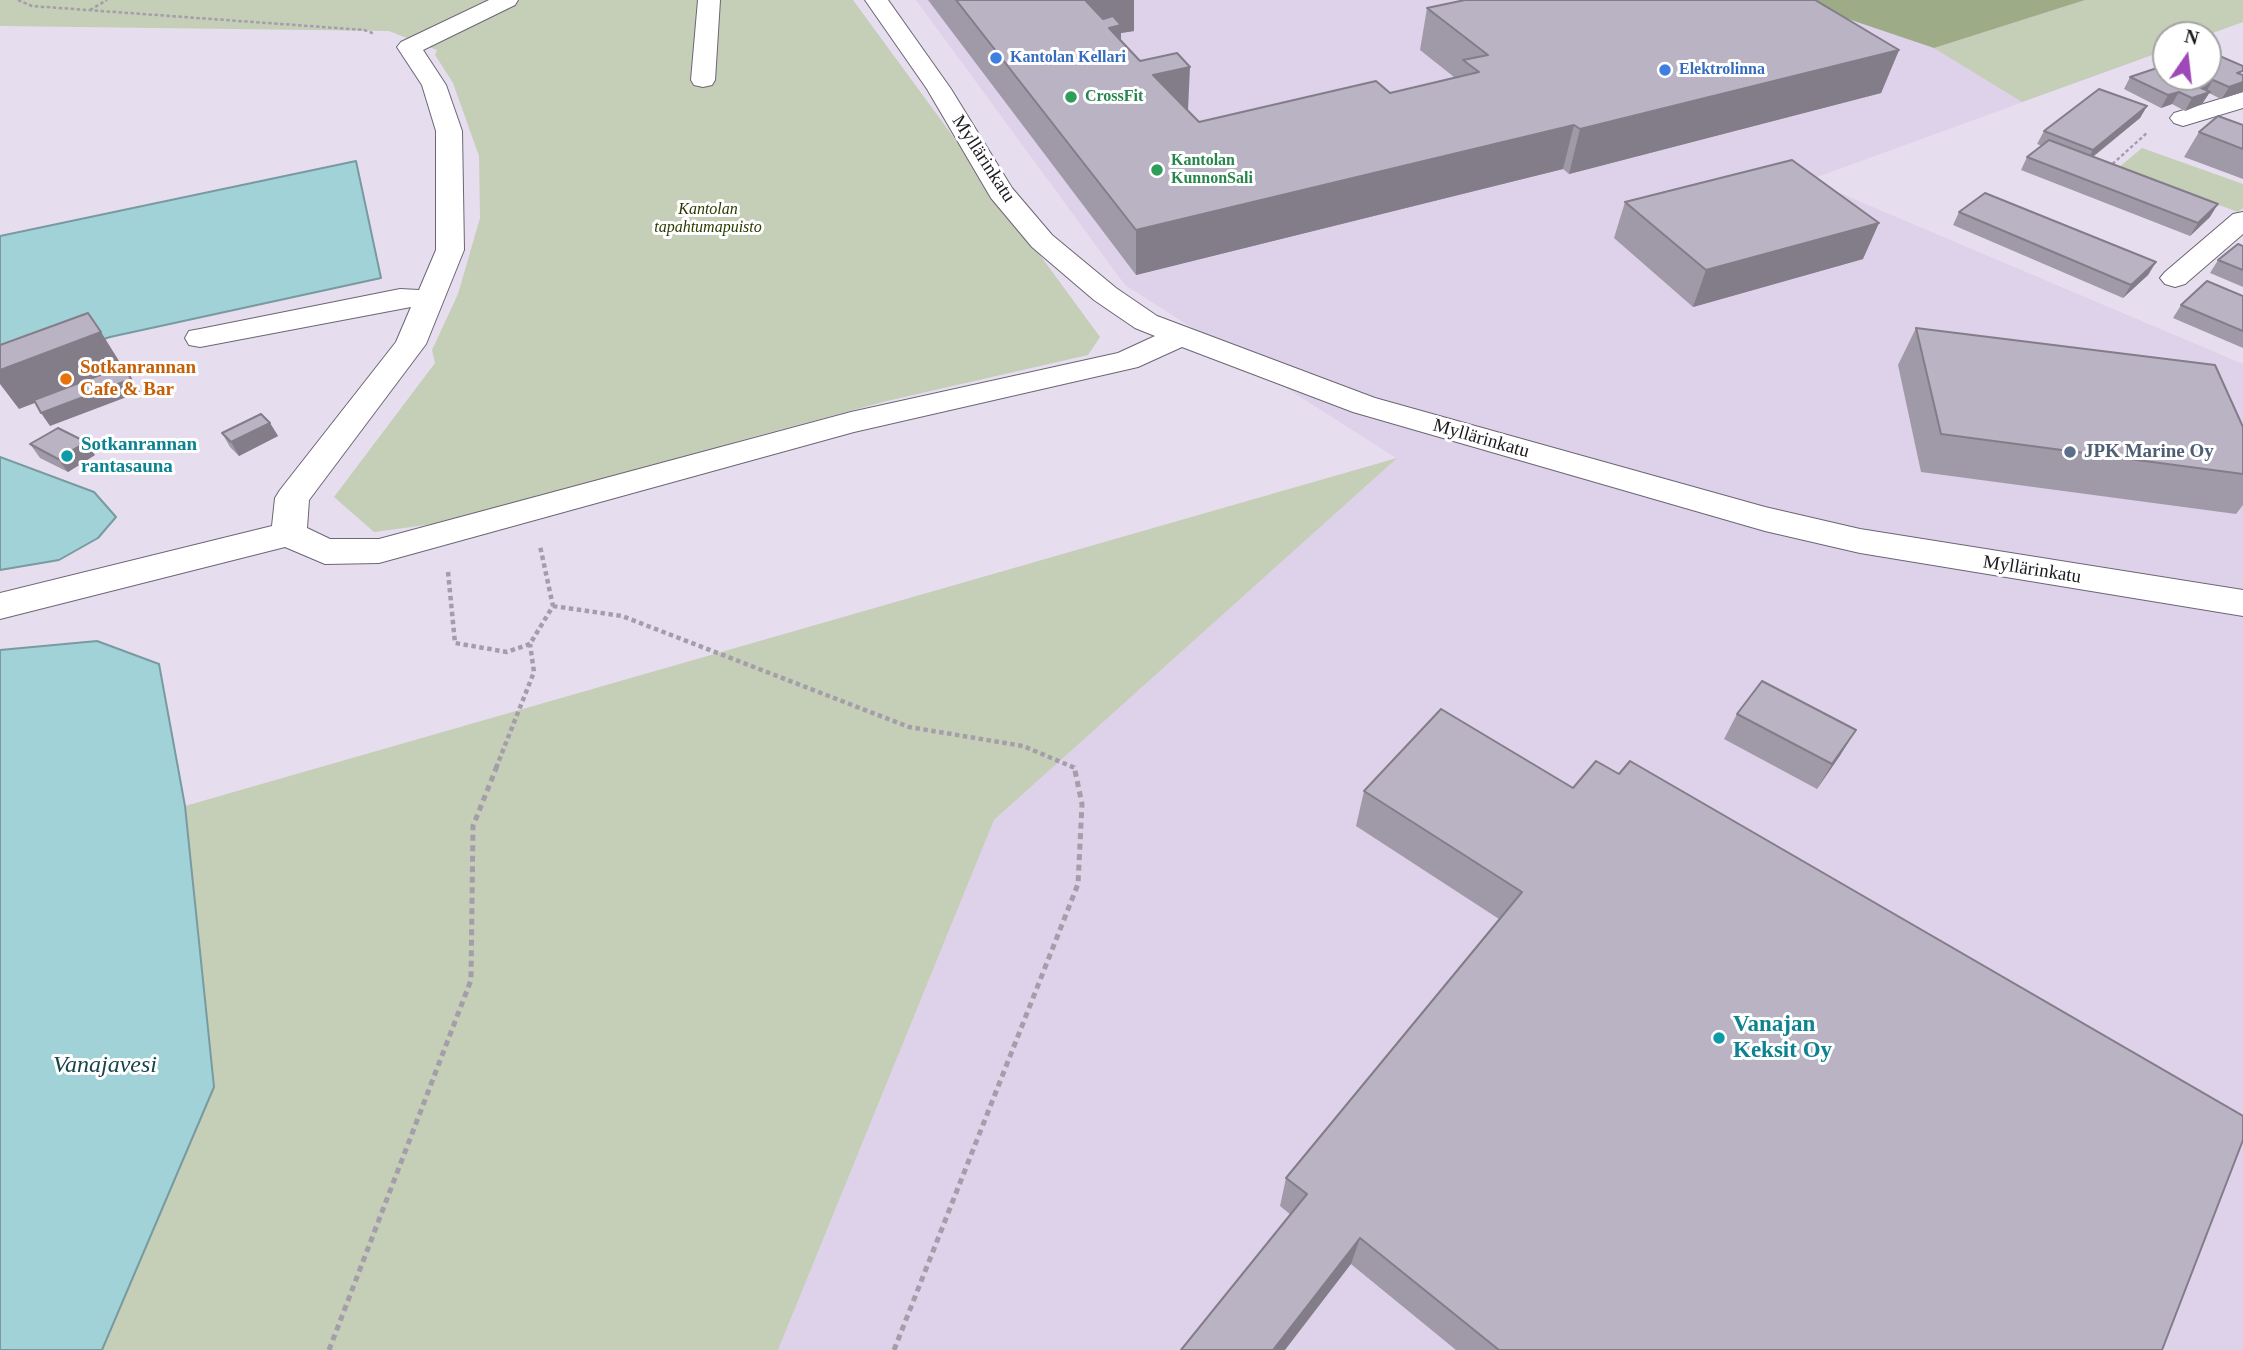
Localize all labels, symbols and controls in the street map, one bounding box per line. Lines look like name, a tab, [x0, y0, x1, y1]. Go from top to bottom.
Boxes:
north arrow	[2152, 21, 2222, 91]
text: N	[2183, 25, 2201, 49]
place label: Kantolan Kellari	[1010, 48, 1126, 68]
marker: Kantolan Kellari	[988, 50, 1004, 66]
place label: Elektrolinna	[1679, 60, 1765, 80]
marker: Elektrolinna	[1657, 62, 1673, 78]
place label: CrossFit	[1085, 87, 1143, 107]
marker: CrossFit	[1063, 89, 1079, 105]
street label: Myllärinkatu	[946, 111, 1020, 207]
place label: Kantolan KunnonSali	[1171, 151, 1253, 189]
marker: Kantolan KunnonSali	[1149, 162, 1165, 178]
park label: Kantolan tapahtumapuisto	[654, 200, 762, 238]
place label: Sotkanrannan Cafe & Bar	[80, 357, 196, 401]
marker: Sotkanrannan Cafe & Bar	[58, 371, 74, 387]
street label: Myllärinkatu	[1430, 414, 1532, 464]
place label: Sotkanrannan rantasauna	[81, 434, 197, 478]
place label: JPK Marine Oy	[2084, 441, 2214, 463]
marker: JPK Marine Oy	[2062, 444, 2078, 460]
marker: Sotkanrannan rantasauna	[59, 448, 75, 464]
street label: Myllärinkatu	[1981, 551, 2083, 589]
place label: Vanajan Keksit Oy	[1733, 1011, 1832, 1065]
marker: Vanajan Keksit Oy	[1711, 1030, 1727, 1046]
water label: Vanajavesi	[53, 1052, 157, 1080]

